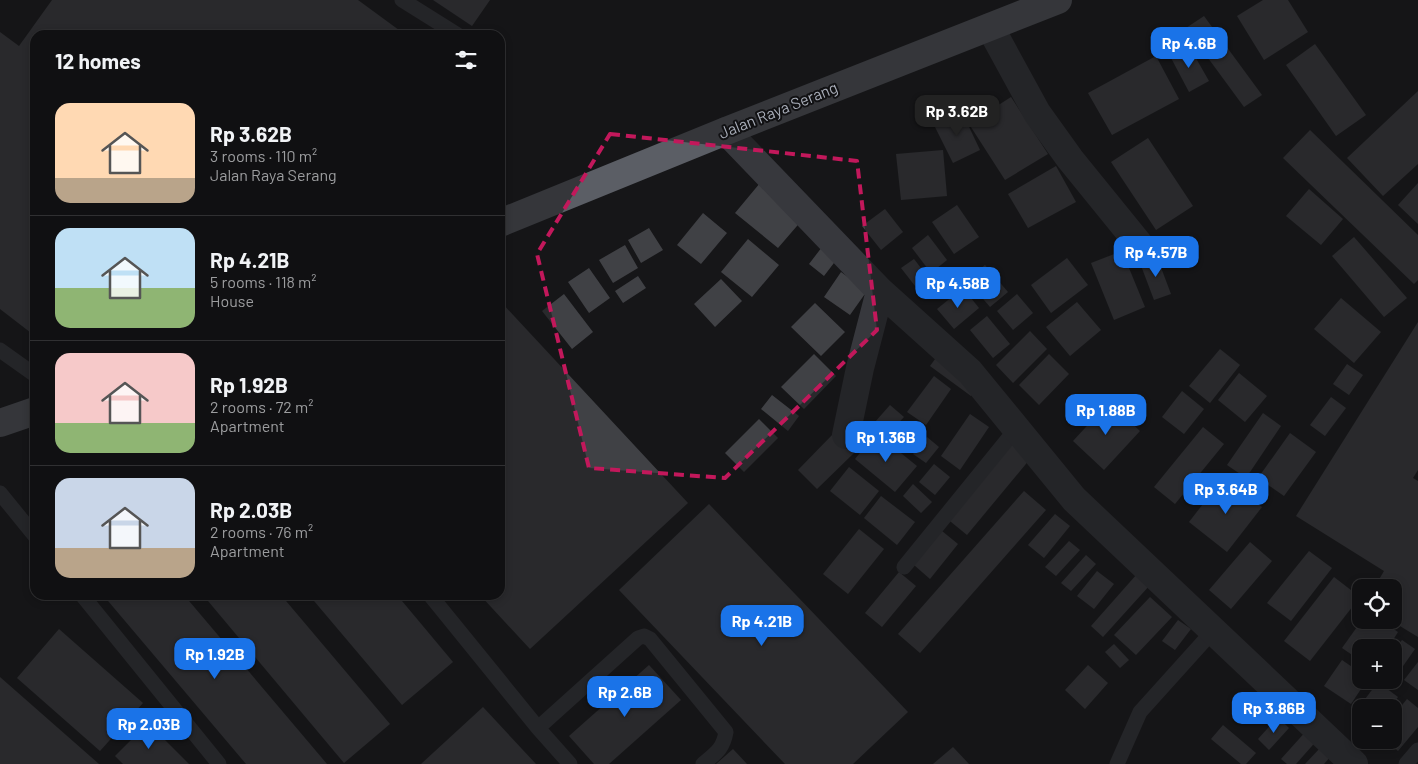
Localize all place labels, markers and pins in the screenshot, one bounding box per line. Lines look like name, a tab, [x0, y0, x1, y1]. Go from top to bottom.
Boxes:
pin: Rp 4.6B	[1143, 27, 1235, 69]
pin: Rp 3.62B	[905, 94, 1009, 137]
pin: Rp 4.57B	[1104, 236, 1208, 278]
pin: Rp 4.58B	[906, 266, 1010, 309]
pin: Rp 1.88B	[1054, 394, 1158, 436]
pin: Rp 1.36B	[834, 420, 938, 463]
pin: Rp 3.64B	[1174, 472, 1278, 515]
pin: Rp 4.21B	[710, 604, 814, 647]
pin: Rp 1.92B	[163, 638, 267, 680]
pin: Rp 2.6B	[579, 676, 671, 718]
pin: Rp 3.86B	[1222, 692, 1326, 734]
pin: Rp 2.03B	[97, 708, 201, 750]

